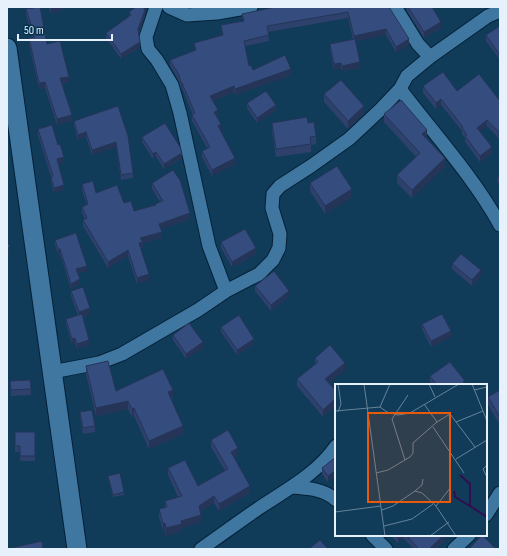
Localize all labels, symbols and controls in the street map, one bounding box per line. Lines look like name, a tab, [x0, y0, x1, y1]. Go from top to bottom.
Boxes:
scale bar	[18, 16, 112, 42]
text: 50 m	[24, 23, 44, 38]
inset map	[335, 384, 487, 536]

